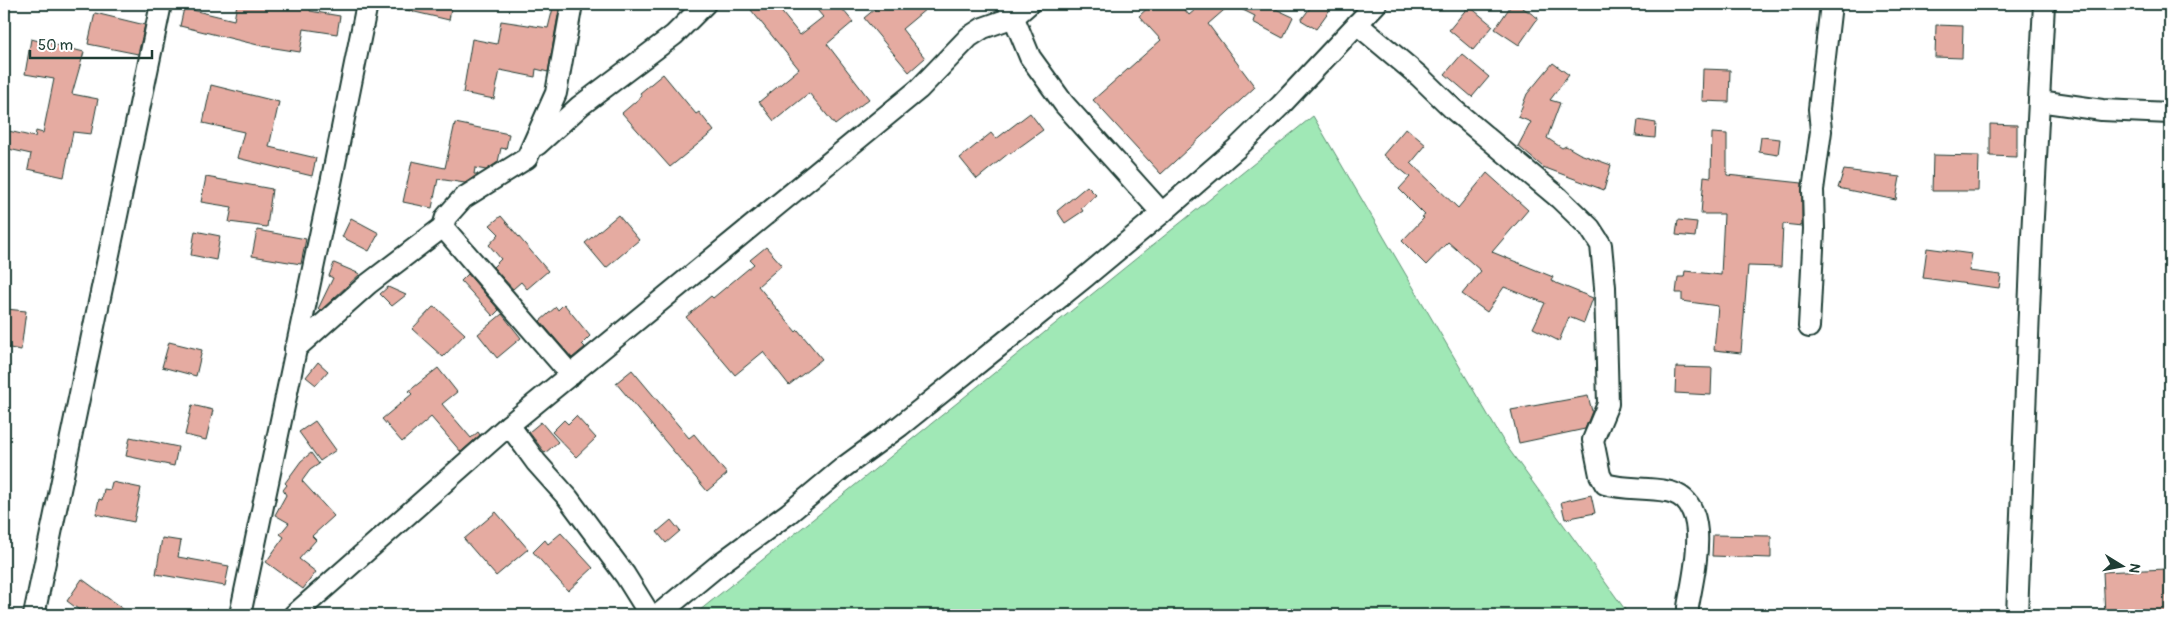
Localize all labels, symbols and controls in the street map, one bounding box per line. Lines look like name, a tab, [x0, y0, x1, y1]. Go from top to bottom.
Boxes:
scale bar	[30, 28, 152, 60]
text: 50 m	[38, 36, 73, 55]
north arrow	[2096, 542, 2146, 592]
text: N	[2125, 562, 2144, 574]

